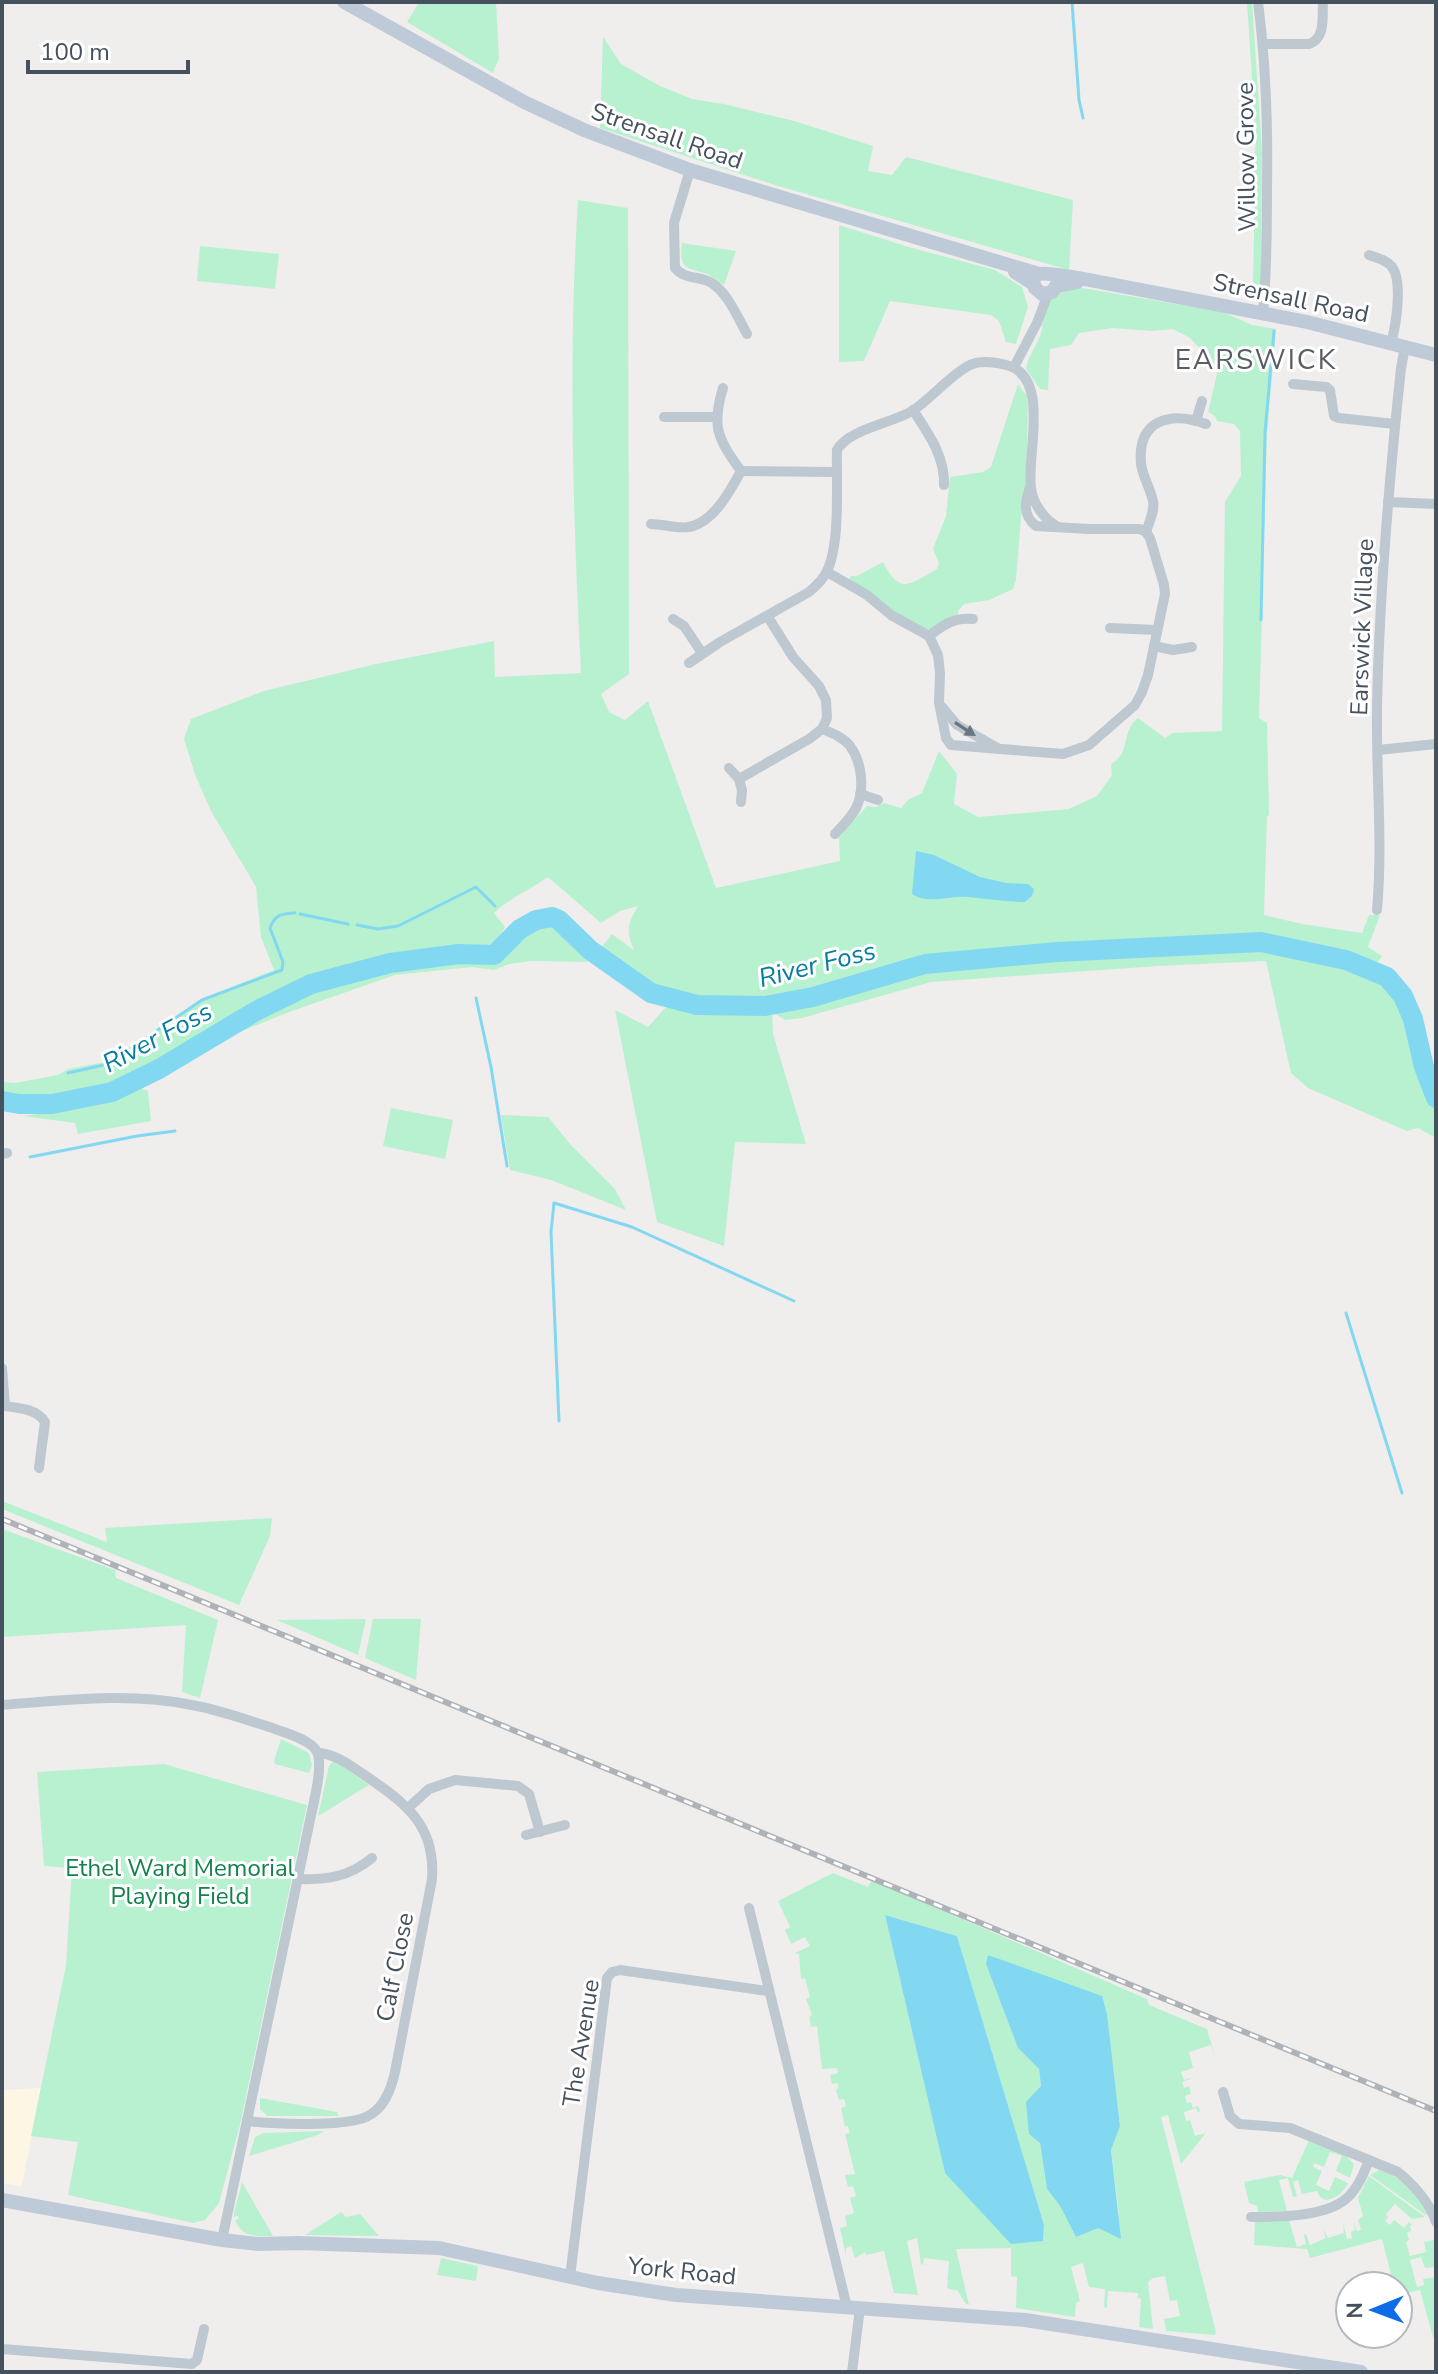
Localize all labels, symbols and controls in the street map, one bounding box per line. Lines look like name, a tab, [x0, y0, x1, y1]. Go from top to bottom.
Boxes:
scale bar	[28, 24, 188, 74]
text: 100 m	[40, 36, 110, 68]
street label: Willow Grove	[1229, 82, 1263, 232]
street label: Strensall Road	[587, 95, 747, 177]
street label: Strensall Road	[1210, 266, 1372, 330]
district label: EARSWICK	[1175, 341, 1337, 379]
street label: Earswick Village	[1343, 538, 1381, 716]
one-way arrow	[955, 722, 976, 737]
water label: River Foss	[755, 933, 879, 996]
water label: River Foss	[96, 994, 218, 1081]
park label: Ethel Ward Memorial Playing Field	[65, 1852, 295, 1912]
street label: Calf Close	[369, 1910, 421, 2024]
street label: The Avenue	[555, 1977, 607, 2109]
street label: York Road	[625, 2249, 738, 2293]
north arrow	[1334, 2270, 1414, 2350]
text: N	[1340, 2302, 1370, 2319]

